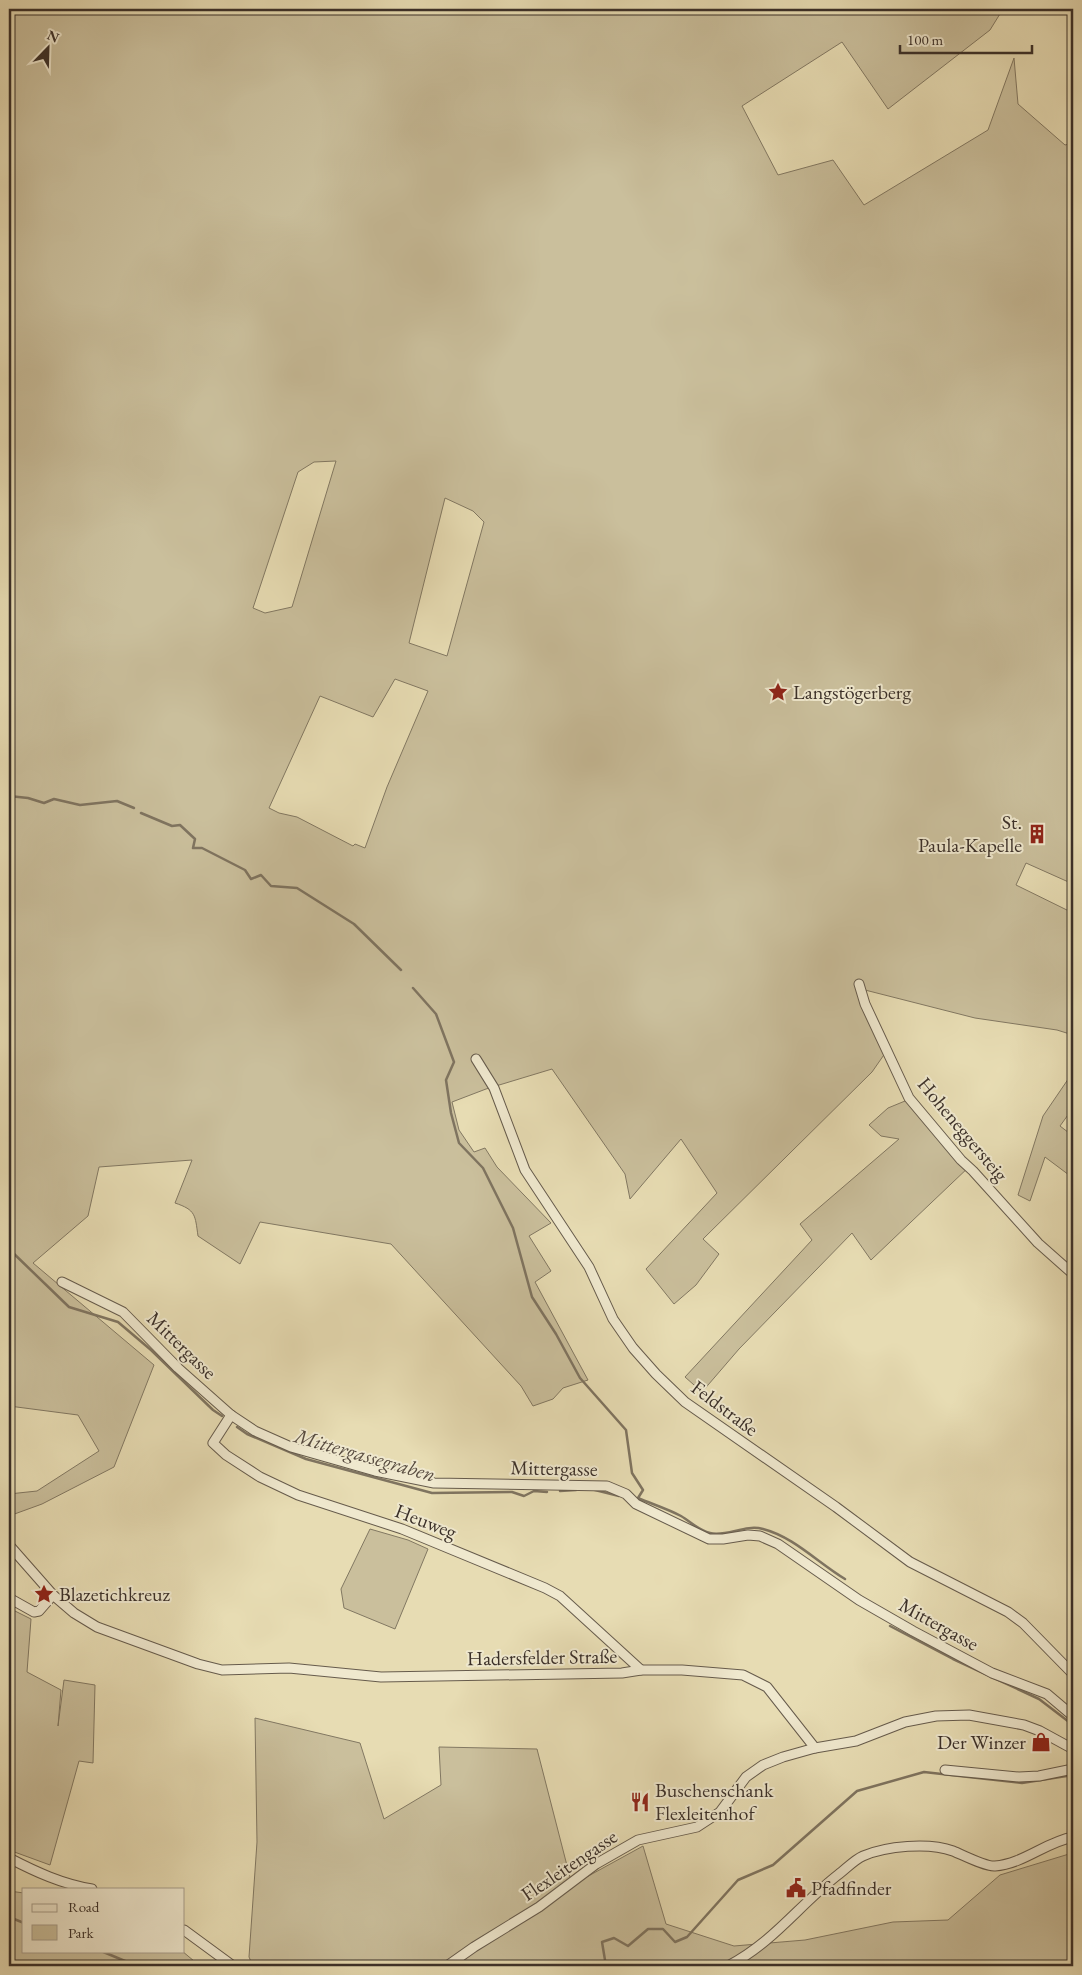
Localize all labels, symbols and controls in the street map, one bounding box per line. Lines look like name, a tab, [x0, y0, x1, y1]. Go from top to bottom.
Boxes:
north arrow	[22, 22, 72, 72]
scale bar	[900, 22, 1032, 54]
text: N	[44, 26, 62, 47]
text: 100 m	[907, 30, 944, 49]
place label: Langstögerberg	[793, 679, 912, 705]
place icon: Langstögerberg	[767, 681, 789, 703]
place label: St. Paula-Kapelle	[918, 809, 1022, 858]
building icon: St. Paula-Kapelle	[1026, 823, 1048, 845]
street label: Hoheneggersteig	[912, 1072, 1014, 1187]
street label: Mittergasse	[142, 1305, 223, 1385]
street label: Feldstraße	[686, 1374, 764, 1442]
water label: Mittergassegraben	[290, 1421, 439, 1487]
street label: Mittergasse	[510, 1454, 598, 1482]
street label: Heuweg	[391, 1497, 461, 1545]
place label: Blazetichkreuz	[59, 1581, 170, 1607]
place icon: Blazetichkreuz	[33, 1583, 55, 1605]
street label: Mittergasse	[894, 1591, 984, 1657]
street label: Hadersfelder Straße	[467, 1643, 618, 1671]
place label: Der Winzer	[937, 1729, 1026, 1755]
shop icon: Der Winzer	[1030, 1731, 1052, 1753]
place label: Buschenschank Flexleitenhof	[655, 1777, 774, 1826]
restaurant icon: Buschenschank Flexleitenhof	[629, 1791, 651, 1813]
street label: Flexleitengasse	[516, 1823, 622, 1907]
place label: Pfadfinder	[811, 1875, 892, 1901]
public building icon: Pfadfinder	[785, 1877, 807, 1899]
legend	[22, 1888, 185, 1952]
text: Road	[68, 1897, 100, 1916]
text: Park	[68, 1923, 95, 1942]

